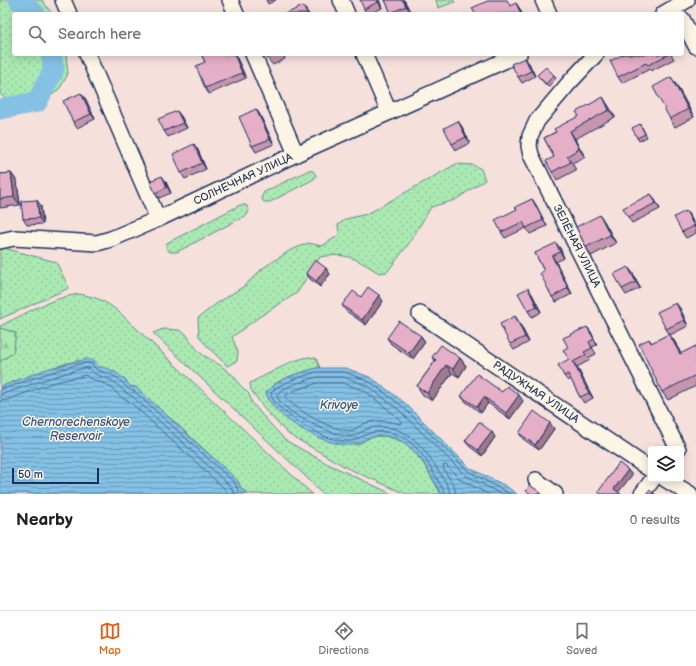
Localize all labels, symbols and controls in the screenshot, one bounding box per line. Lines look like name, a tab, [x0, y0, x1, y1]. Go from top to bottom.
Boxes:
search box	[12, 12, 684, 56]
icon: search	[26, 23, 48, 45]
text: Search here	[58, 25, 141, 44]
street label: СОЛНЕЧНАЯ УЛИЦА	[191, 150, 295, 208]
street label: ЗЕЛЁНАЯ УЛИЦА	[551, 202, 604, 290]
street label: РАДУЖНАЯ УЛИЦА	[490, 358, 582, 426]
water label: Krivoye	[320, 398, 358, 413]
water label: Chernorechenskoye Reservoir	[22, 415, 130, 444]
map controls	[648, 446, 684, 482]
button: layers	[648, 446, 684, 482]
scale bar	[12, 466, 99, 485]
text: 50 m	[18, 468, 43, 481]
text: Nearby	[16, 510, 73, 530]
text: 0 results	[630, 512, 680, 528]
tab: Map	[99, 620, 121, 657]
tab: Directions	[318, 620, 369, 657]
tab: Saved	[566, 620, 597, 657]

